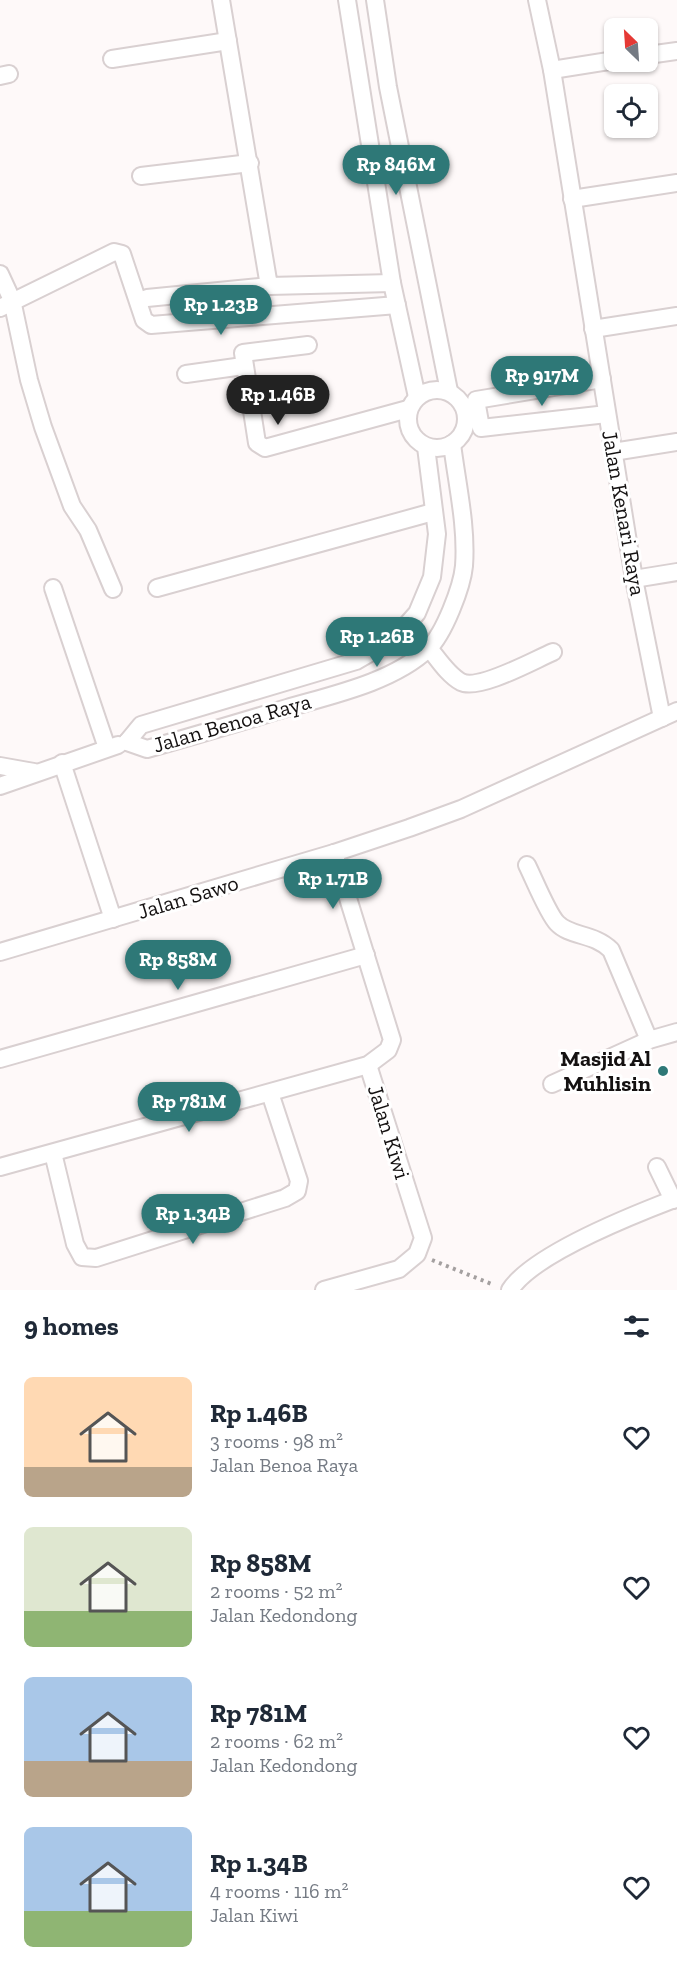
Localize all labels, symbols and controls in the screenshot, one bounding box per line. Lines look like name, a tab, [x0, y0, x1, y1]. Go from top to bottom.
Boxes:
north arrow	[604, 18, 658, 72]
map controls	[604, 18, 658, 138]
button: locate	[604, 84, 658, 138]
pin: Rp 846M	[341, 145, 451, 196]
text: Rp 846M	[357, 152, 435, 176]
pin: Rp 1.23B	[159, 285, 283, 336]
text: Rp 1.23B	[184, 292, 258, 316]
pin: Rp 917M	[487, 356, 597, 407]
text: Rp 917M	[505, 363, 579, 387]
pin: Rp 1.46B	[216, 375, 340, 426]
text: Rp 1.46B	[240, 382, 316, 406]
street label: Jalan Kenari Raya	[596, 428, 652, 598]
pin: Rp 1.26B	[315, 617, 439, 668]
text: Rp 1.26B	[340, 624, 414, 648]
street label: Jalan Benoa Raya	[150, 687, 314, 758]
pin: Rp 1.71B	[271, 859, 395, 910]
text: Rp 1.71B	[298, 866, 368, 890]
street label: Jalan Sawo	[134, 869, 242, 925]
pin: Rp 858M	[123, 940, 233, 991]
text: Rp 858M	[139, 947, 217, 971]
place label: Masjid Al Muhlisin	[560, 1045, 651, 1097]
marker: Masjid Al Muhlisin	[656, 1064, 670, 1078]
pin: Rp 781M	[134, 1082, 244, 1133]
street label: Jalan Kiwi	[362, 1082, 416, 1182]
text: Rp 781M	[152, 1089, 226, 1113]
pin: Rp 1.34B	[131, 1194, 255, 1245]
text: Rp 1.34B	[155, 1201, 231, 1225]
text: 9 homes	[24, 1310, 119, 1342]
icon: filters	[620, 1310, 653, 1343]
text: Rp 1.46B	[210, 1397, 308, 1429]
icon: home	[72, 1401, 144, 1473]
icon: heart	[620, 1421, 653, 1454]
text: 3 rooms · 98 m²	[210, 1429, 343, 1453]
text: Jalan Benoa Raya	[210, 1453, 358, 1477]
text: Rp 858M	[210, 1547, 311, 1579]
icon: home	[72, 1551, 144, 1623]
icon: heart	[620, 1571, 653, 1604]
text: 2 rooms · 52 m²	[210, 1579, 343, 1603]
text: Jalan Kedondong	[210, 1603, 357, 1627]
text: Rp 781M	[210, 1697, 307, 1729]
icon: home	[72, 1701, 144, 1773]
icon: heart	[620, 1721, 653, 1754]
text: 2 rooms · 62 m²	[210, 1729, 343, 1753]
text: Jalan Kedondong	[210, 1753, 357, 1777]
text: Rp 1.34B	[210, 1847, 308, 1879]
icon: home	[72, 1851, 144, 1923]
icon: heart	[620, 1871, 653, 1904]
text: 4 rooms · 116 m²	[210, 1879, 348, 1903]
text: Jalan Kiwi	[210, 1903, 298, 1927]

